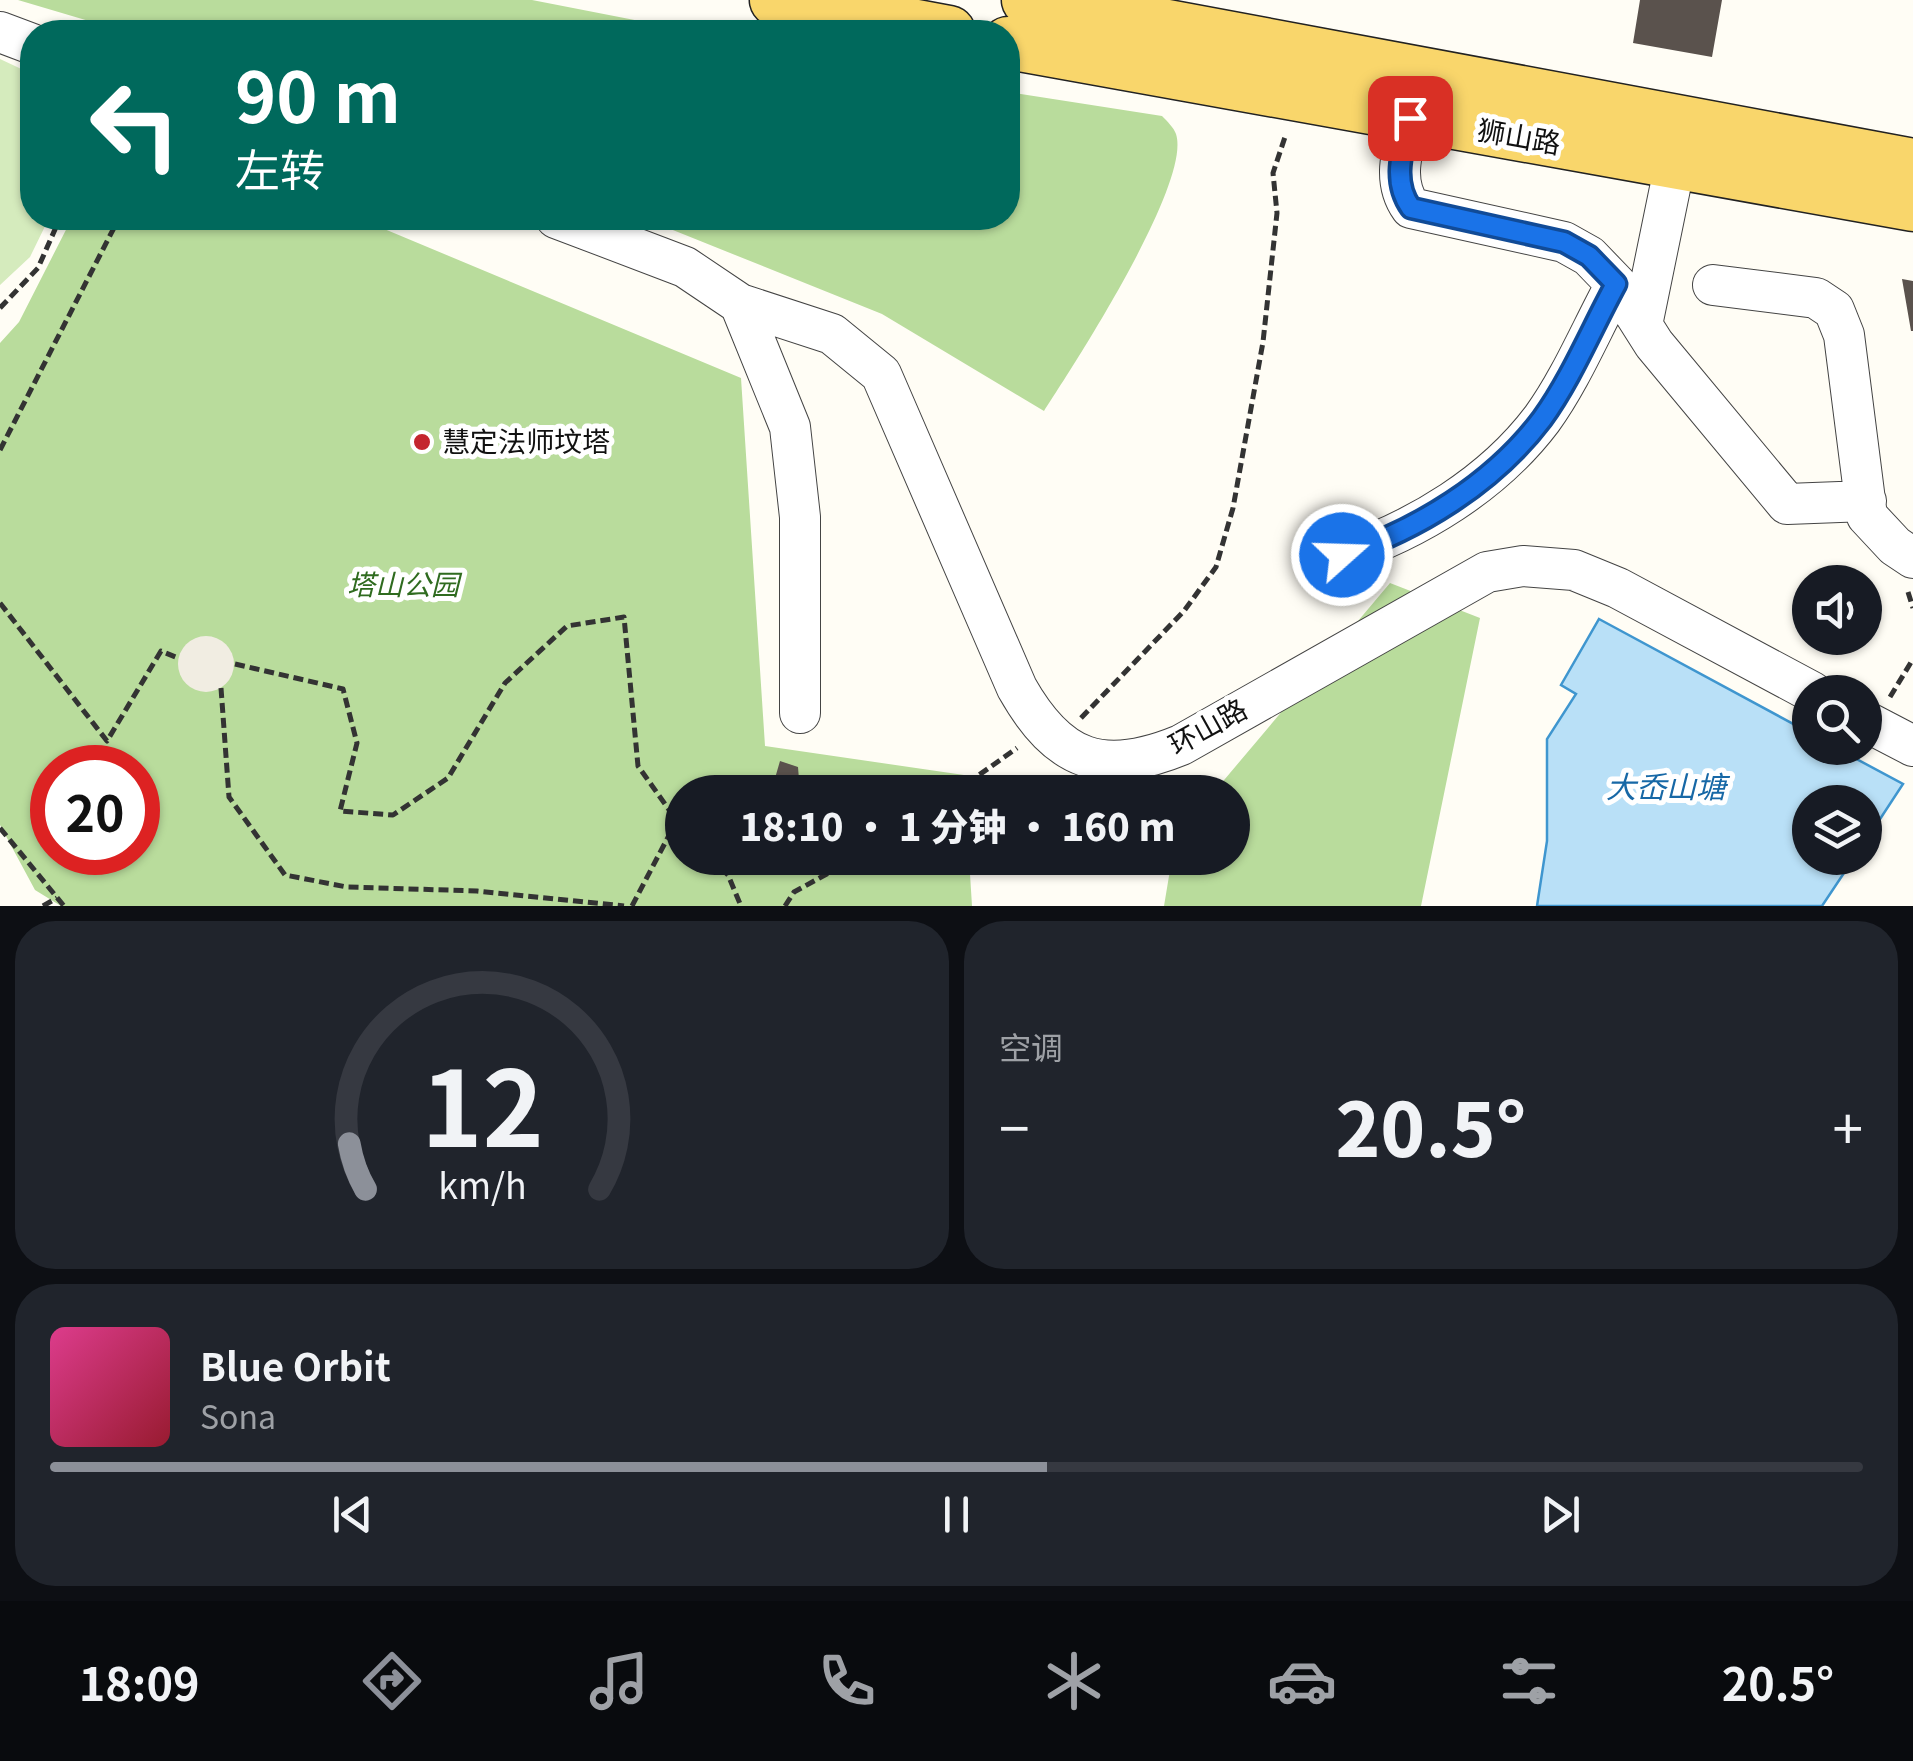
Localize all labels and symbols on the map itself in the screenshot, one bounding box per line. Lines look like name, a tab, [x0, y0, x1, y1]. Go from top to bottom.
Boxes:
pin	[1368, 76, 1453, 161]
street label: 狮山路	[1475, 108, 1564, 162]
place label: 慧定法师坟塔	[442, 420, 610, 460]
marker: 慧定法师坟塔	[411, 431, 433, 453]
position arrow	[1290, 503, 1394, 607]
park label: 塔山公园	[347, 563, 463, 603]
street label: 环山路	[1161, 687, 1253, 763]
speed limit sign: 20	[30, 745, 160, 875]
water label: 大岙山塘	[1606, 763, 1731, 807]

